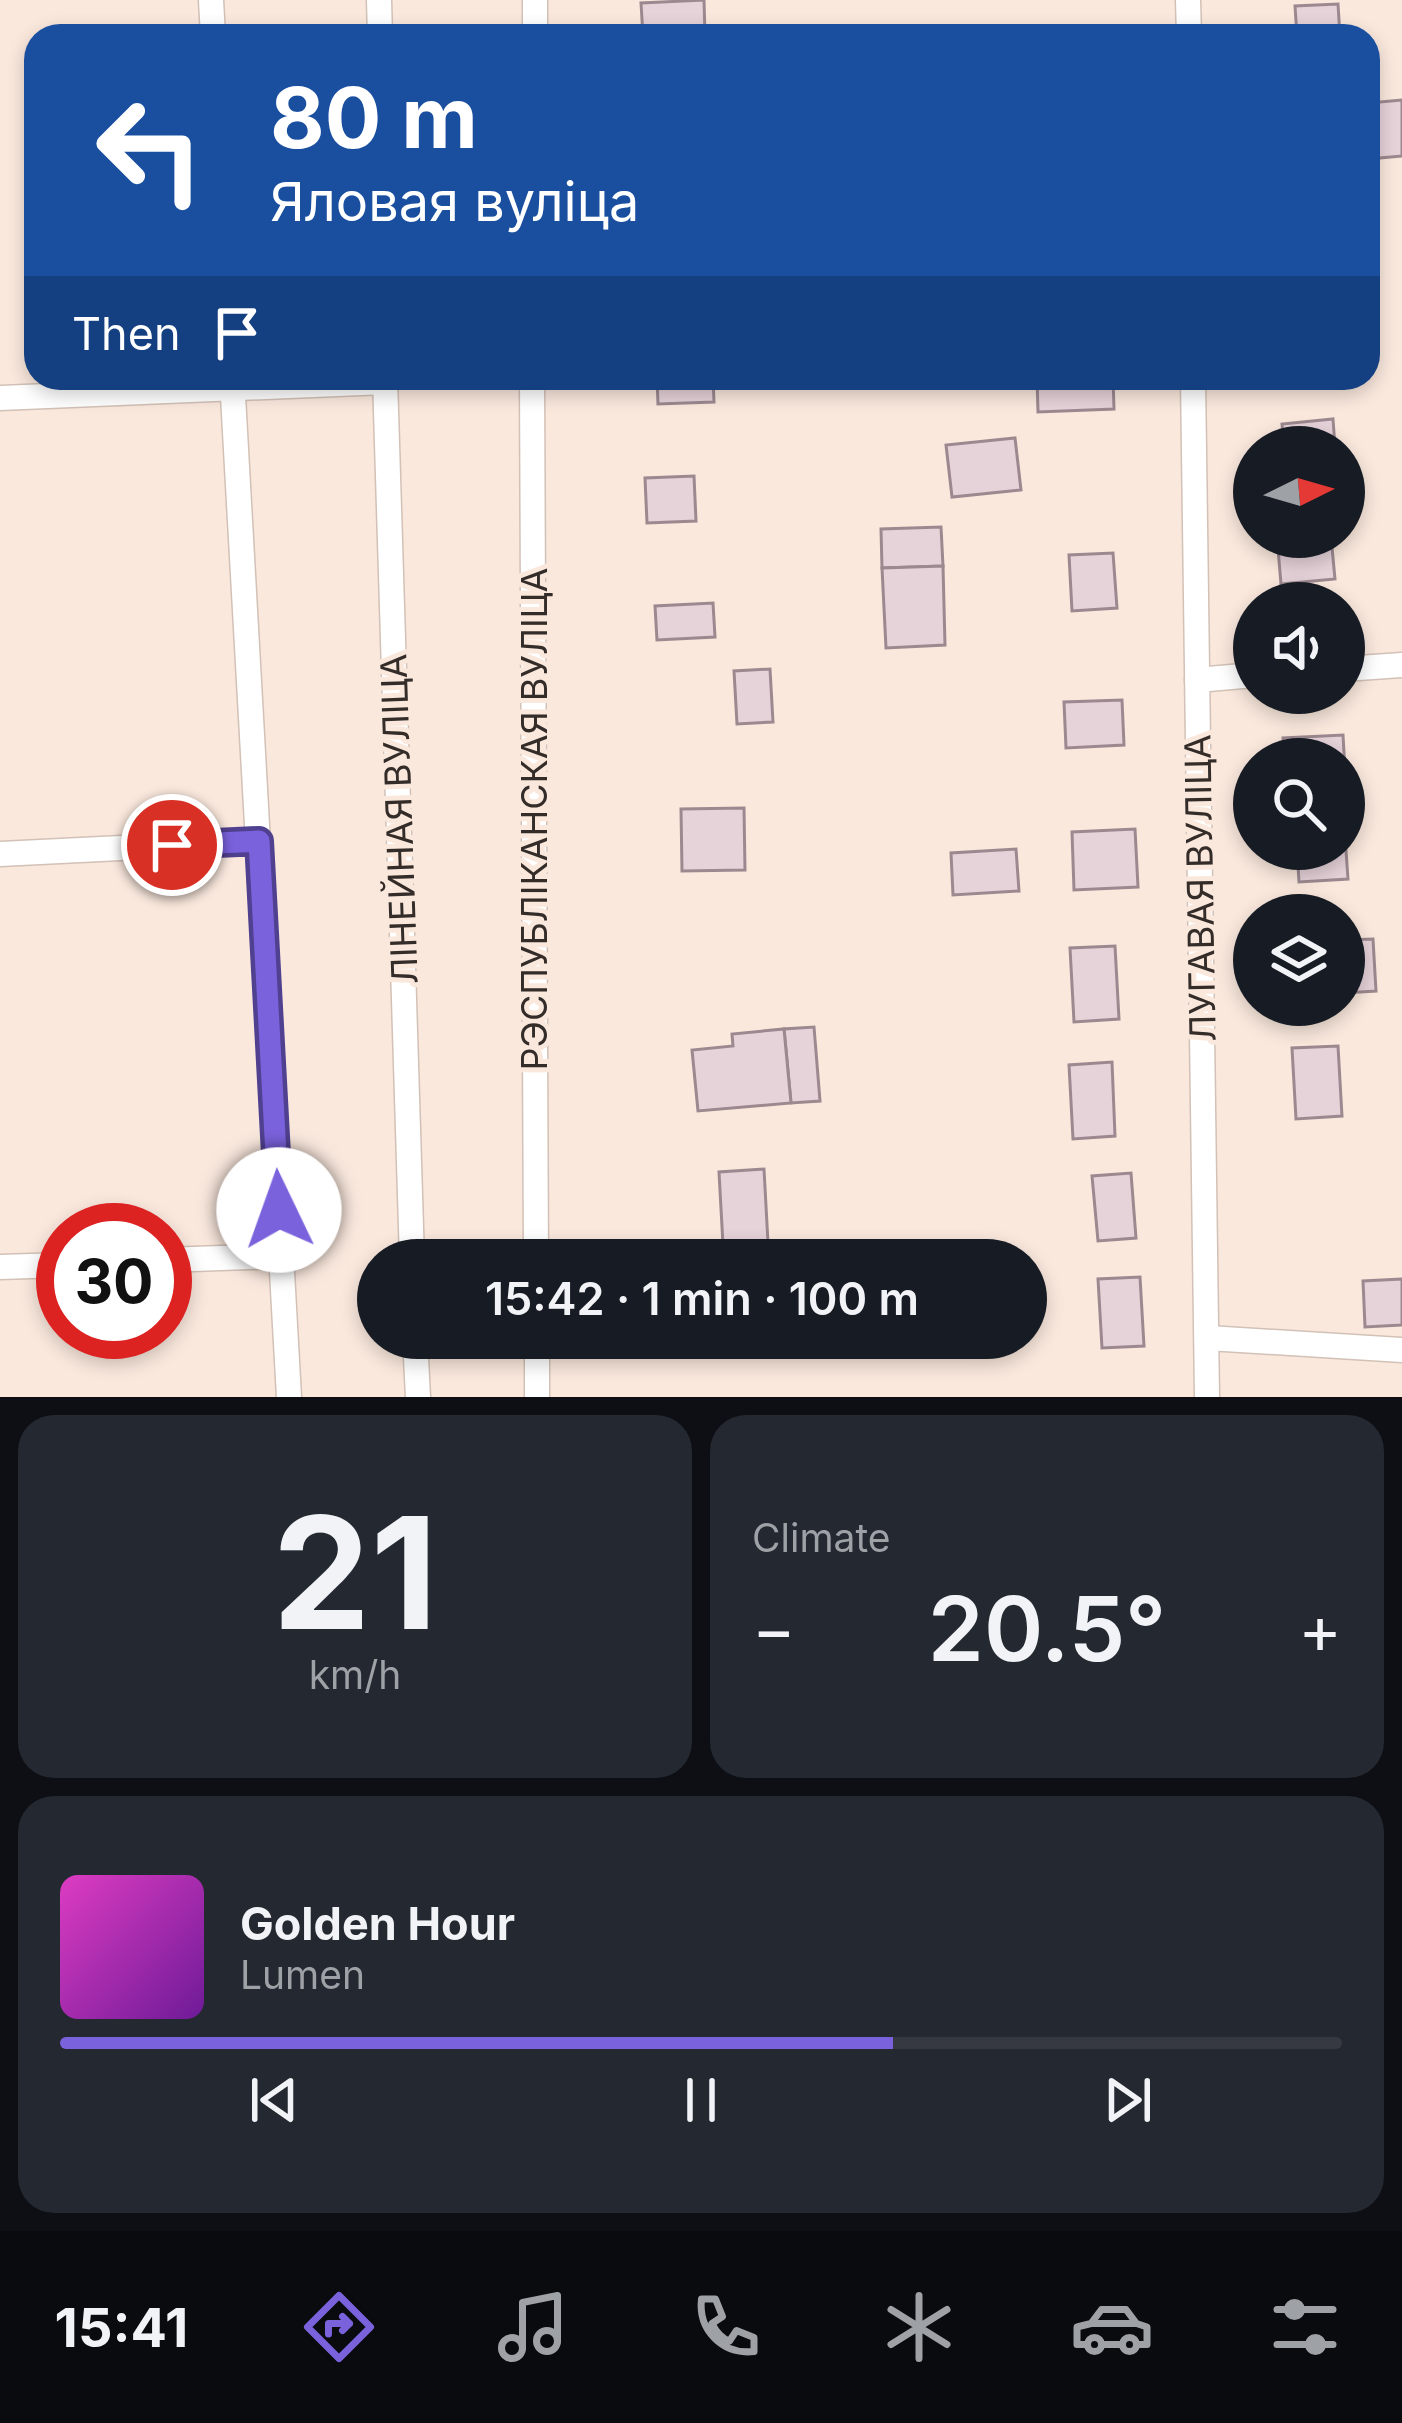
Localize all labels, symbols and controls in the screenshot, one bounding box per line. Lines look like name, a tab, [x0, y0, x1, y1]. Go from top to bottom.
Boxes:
text: 80 m	[270, 67, 478, 168]
icon: left	[72, 72, 228, 228]
text: Яловая вуліца	[270, 169, 639, 234]
icon: arrive	[204, 300, 270, 366]
text: Then	[72, 306, 180, 361]
north arrow	[1233, 426, 1365, 558]
map controls	[1233, 426, 1365, 1026]
street label: РЭСПУБЛІКАНСКАЯ ВУЛІЦА	[512, 568, 556, 1070]
button: sound	[1233, 582, 1365, 714]
street label: ЛІНЕЙНАЯ ВУЛІЦА	[371, 653, 427, 985]
street label: ЛУГАВАЯ ВУЛІЦА	[1175, 734, 1225, 1042]
button: search	[1233, 738, 1365, 870]
pin	[121, 794, 223, 896]
icon: arrive	[139, 812, 205, 878]
button: layers	[1233, 894, 1365, 1026]
position arrow	[216, 1147, 342, 1273]
speed limit sign: 30	[36, 1203, 192, 1359]
text: 15:42 · 1 min · 100 m	[485, 1271, 919, 1326]
text: 21	[272, 1478, 438, 1667]
text: Climate	[752, 1514, 891, 1561]
text: 20.5°	[928, 1574, 1166, 1683]
text: −	[752, 1589, 796, 1669]
text: +	[1298, 1589, 1342, 1669]
text: km/h	[309, 1651, 401, 1698]
text: Golden Hour	[240, 1896, 515, 1951]
text: Lumen	[240, 1951, 365, 1998]
icon: previous	[241, 2067, 307, 2133]
icon: pause	[668, 2067, 734, 2133]
icon: next	[1095, 2067, 1161, 2133]
icon: directions	[297, 2285, 381, 2369]
icon: music	[491, 2285, 575, 2369]
icon: phone	[684, 2285, 768, 2369]
icon: climate	[877, 2285, 961, 2369]
icon: car	[1070, 2285, 1154, 2369]
icon: filters	[1263, 2285, 1347, 2369]
text: 15:41	[55, 2295, 188, 2360]

